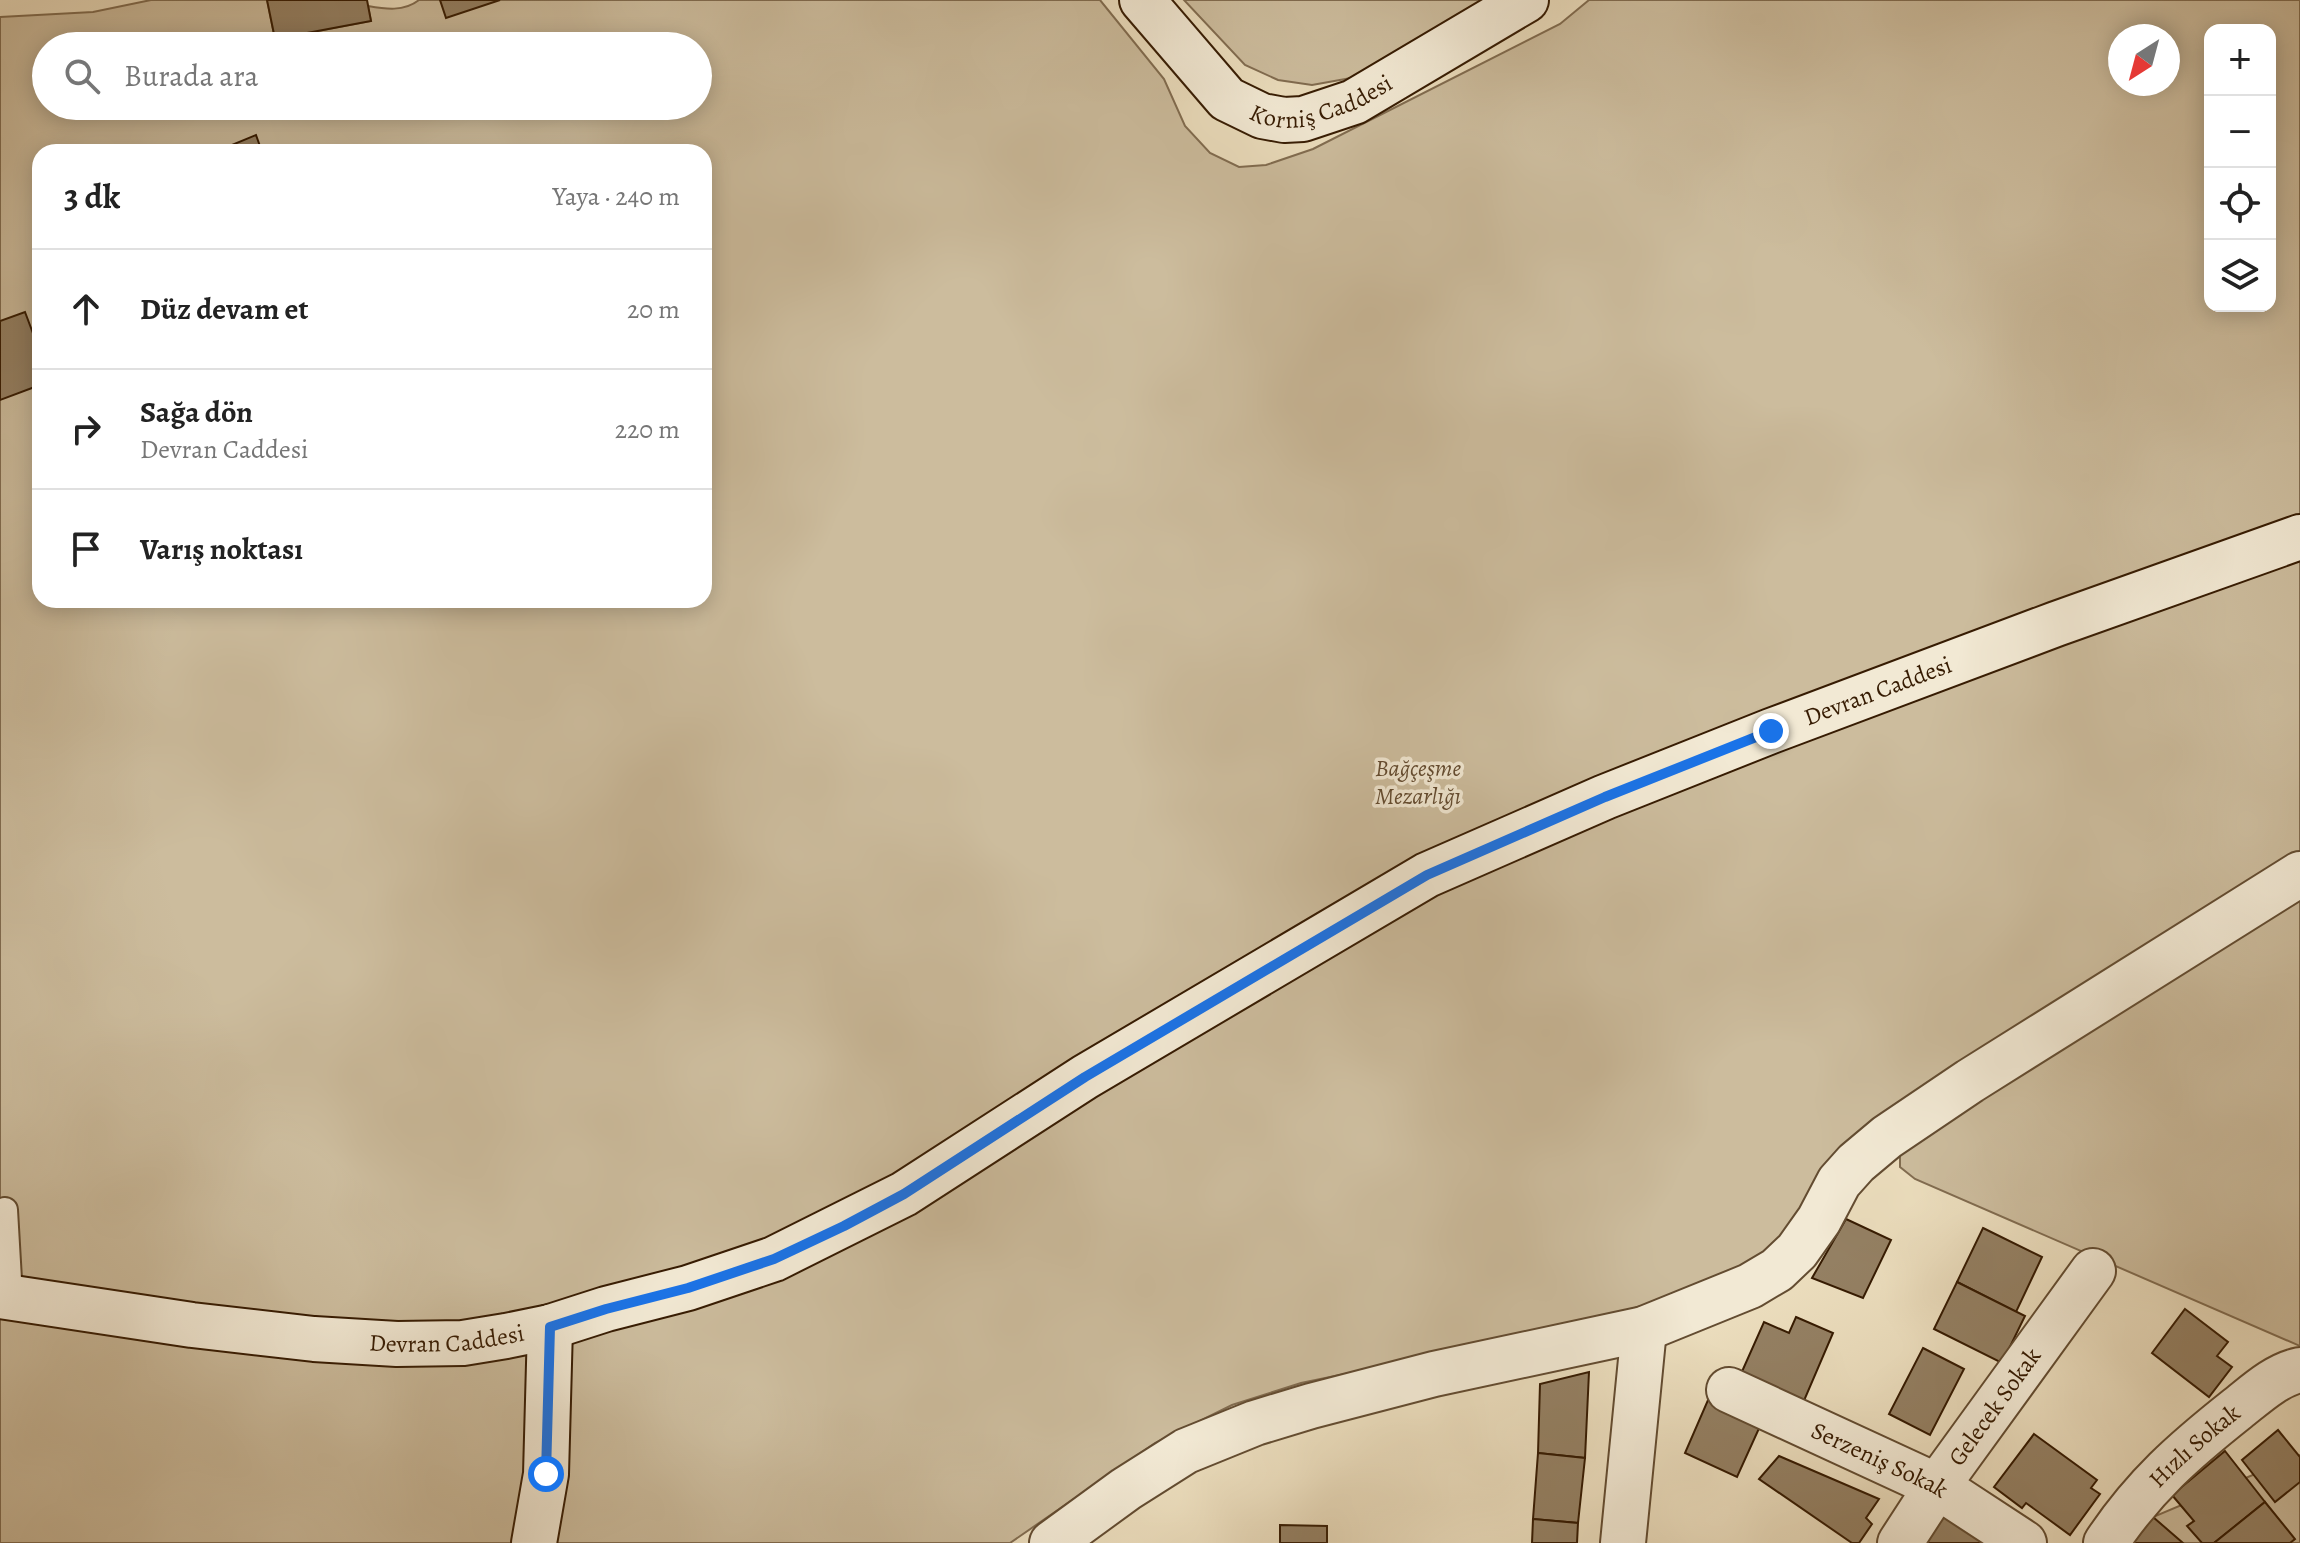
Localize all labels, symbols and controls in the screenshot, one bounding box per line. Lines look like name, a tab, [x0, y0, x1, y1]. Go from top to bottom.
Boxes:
north arrow	[2108, 24, 2180, 96]
map controls	[2204, 24, 2276, 312]
button: +	[2204, 24, 2276, 96]
search box	[32, 32, 712, 120]
icon: search	[60, 54, 104, 98]
text: Burada ara	[124, 56, 259, 96]
street label: Korniş Caddesi	[1244, 67, 1398, 136]
button: −	[2204, 96, 2276, 168]
button: locate	[2204, 168, 2276, 240]
text: 3 dk	[64, 173, 120, 220]
text: Yaya · 240 m	[552, 179, 680, 214]
button: layers	[2204, 240, 2276, 312]
icon: ahead	[64, 287, 108, 331]
text: Düz devam et	[140, 289, 308, 329]
text: 20 m	[627, 292, 680, 327]
text: Sağa dön	[140, 392, 253, 432]
icon: right	[64, 407, 108, 451]
text: 220 m	[615, 412, 680, 447]
text: Devran Caddesi	[140, 432, 308, 467]
icon: arrive	[64, 527, 108, 571]
text: Varış noktası	[140, 529, 303, 569]
street label: Devran Caddesi	[1799, 649, 1956, 733]
route end	[1753, 713, 1789, 749]
park label: Bağçeşme Mezarlığı	[1375, 752, 1461, 812]
street label: Devran Caddesi	[368, 1317, 527, 1360]
street label: Gelecek Sokak	[1941, 1341, 2048, 1472]
street label: Hızlı Sokak	[2142, 1397, 2247, 1495]
street label: Serzeniş Sokak	[1806, 1414, 1955, 1505]
route start	[528, 1456, 564, 1492]

